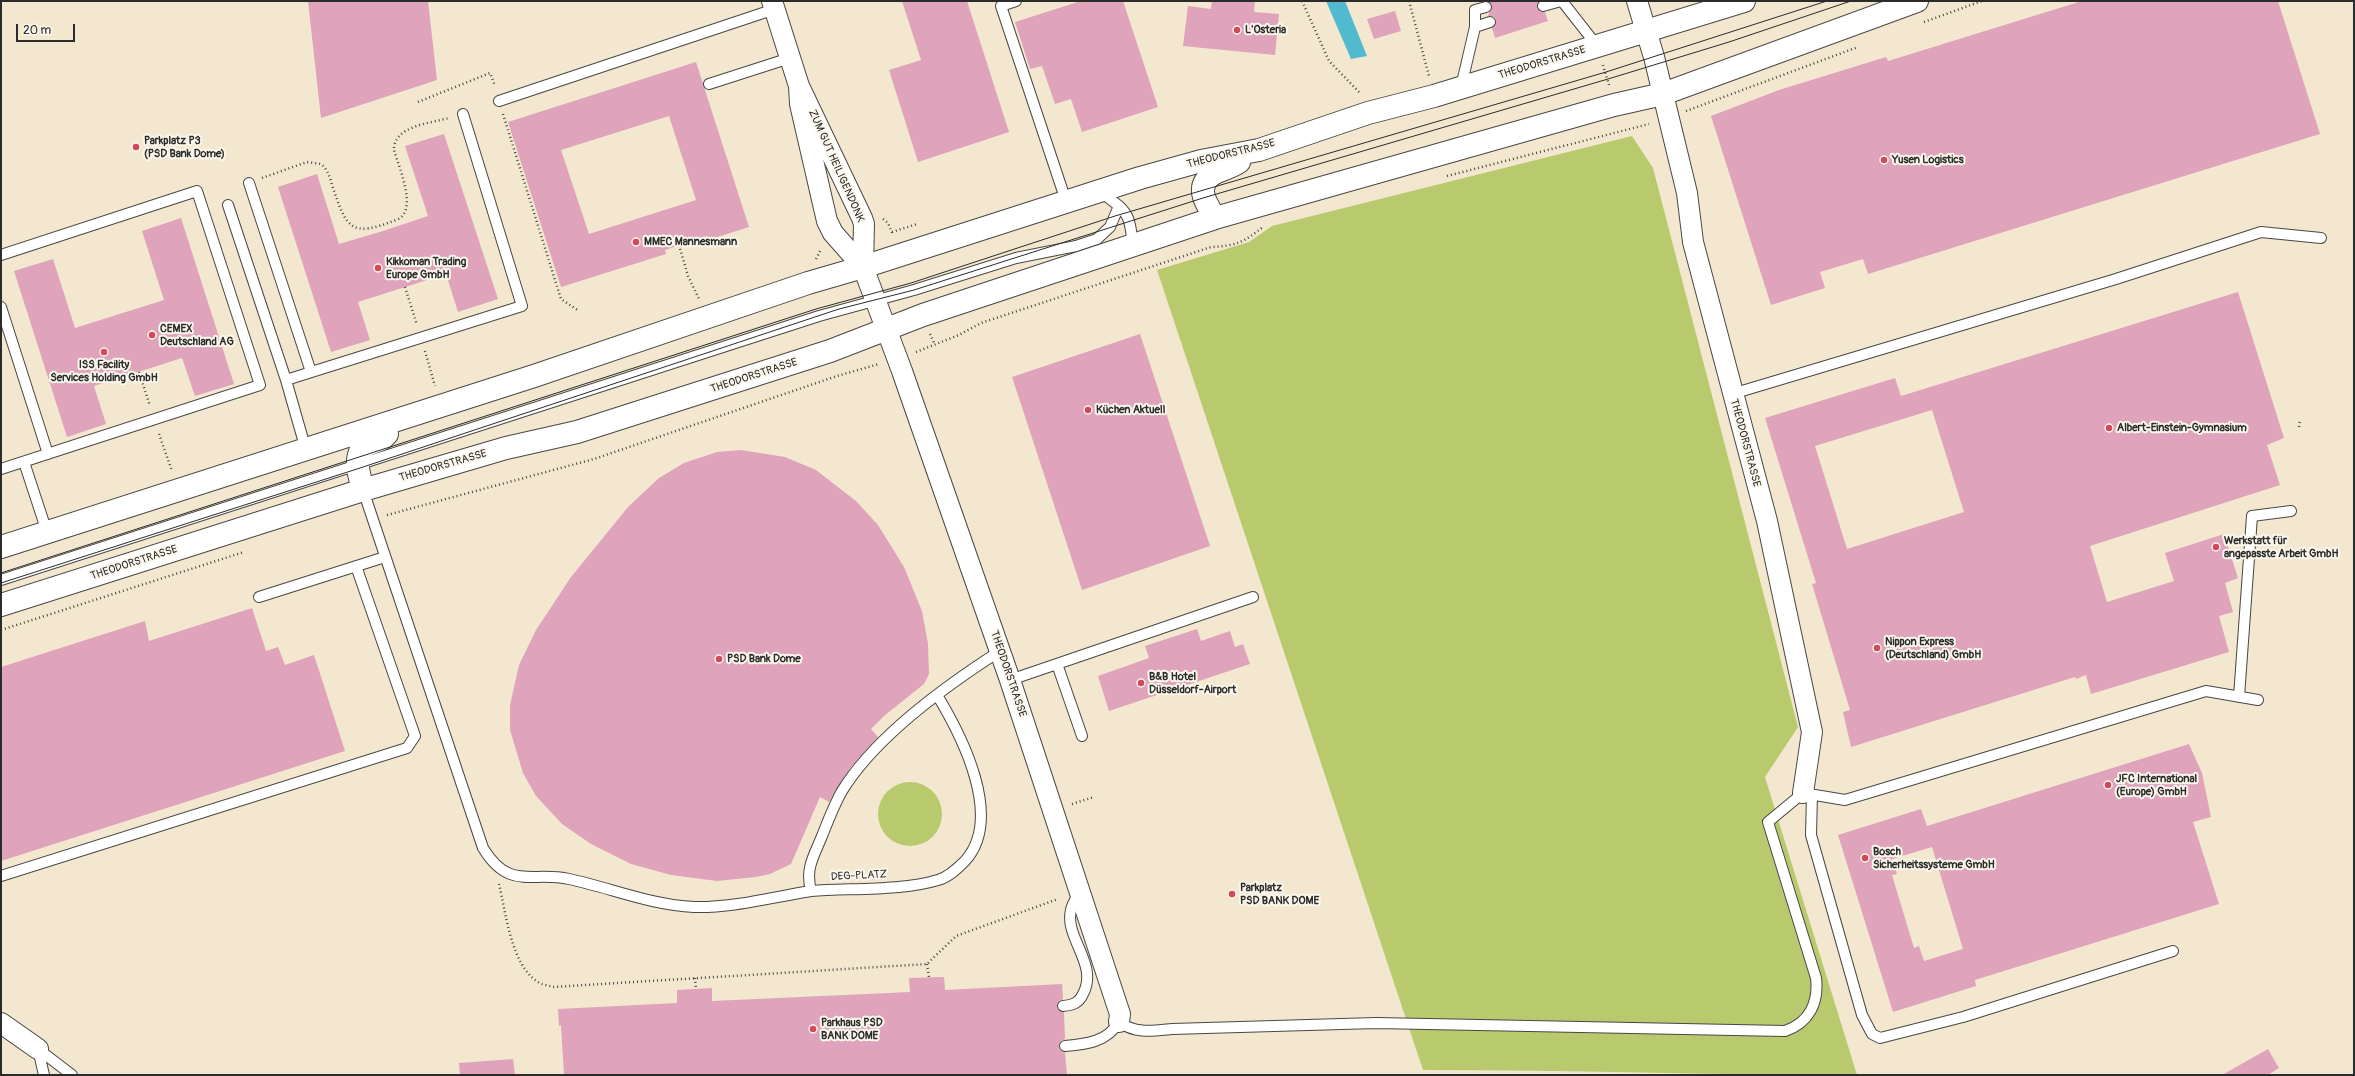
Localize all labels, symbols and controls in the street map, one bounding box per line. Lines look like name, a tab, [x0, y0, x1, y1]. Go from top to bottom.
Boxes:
scale bar	[18, 16, 77, 42]
text: 20 m	[23, 23, 51, 38]
place label: L'Osteria	[1245, 23, 1286, 37]
marker: L'Osteria	[1232, 25, 1242, 35]
street label: THEODORSTRASSE	[1497, 43, 1587, 83]
street label: ZUM GUT HEILIGENDONK	[805, 108, 867, 224]
place label: Parkplatz P3 (PSD Bank Dome)	[144, 134, 225, 160]
street label: THEODORSTRASSE	[1185, 137, 1277, 171]
marker: Parkplatz P3 (PSD Bank Dome)	[131, 142, 141, 152]
place label: Yusen Logistics	[1892, 153, 1964, 167]
marker: Yusen Logistics	[1879, 155, 1889, 165]
place label: MMEC Mannesmann	[644, 235, 737, 249]
marker: MMEC Mannesmann	[631, 237, 641, 247]
place label: Kikkoman Trading Europe GmbH	[386, 255, 466, 281]
marker: Kikkoman Trading Europe GmbH	[373, 263, 383, 273]
place label: CEMEX Deutschland AG	[160, 322, 234, 348]
marker: CEMEX Deutschland AG	[147, 330, 157, 340]
marker: ISS Facility Services Holding GmbH	[99, 347, 109, 357]
street label: THEODORSTRASSE	[709, 356, 799, 396]
place label: ISS Facility Services Holding GmbH	[50, 358, 158, 384]
street label: THEODORSTRASSE	[1727, 398, 1763, 488]
place label: Küchen Aktuell	[1096, 403, 1165, 417]
marker: Küchen Aktuell	[1083, 405, 1093, 415]
place label: Albert-Einstein-Gymnasium	[2117, 421, 2247, 435]
marker: Albert-Einstein-Gymnasium	[2104, 423, 2114, 433]
street label: THEODORSTRASSE	[398, 447, 488, 485]
place label: Werkstatt für angepasste Arbeit GmbH	[2224, 534, 2338, 560]
marker: Werkstatt für angepasste Arbeit GmbH	[2211, 542, 2221, 552]
street label: THEODORSTRASSE	[89, 543, 179, 583]
street label: THEODORSTRASSE	[987, 629, 1029, 719]
place label: Nippon Express (Deutschland) GmbH	[1885, 635, 1981, 661]
marker: Nippon Express (Deutschland) GmbH	[1872, 643, 1882, 653]
place label: PSD Bank Dome	[727, 652, 801, 666]
marker: PSD Bank Dome	[714, 654, 724, 664]
place label: B&B Hotel Düsseldorf-Airport	[1149, 670, 1236, 696]
marker: B&B Hotel Düsseldorf-Airport	[1136, 678, 1146, 688]
place label: JFC International (Europe) GmbH	[2116, 772, 2197, 798]
marker: JFC International (Europe) GmbH	[2103, 780, 2113, 790]
place label: Bosch Sicherheitssysteme GmbH	[1873, 845, 1995, 871]
marker: Bosch Sicherheitssysteme GmbH	[1860, 853, 1870, 863]
street label: DEG-PLATZ	[830, 868, 888, 884]
place label: Parkplatz PSD BANK DOME	[1240, 881, 1319, 907]
marker: Parkplatz PSD BANK DOME	[1227, 889, 1237, 899]
place label: Parkhaus PSD BANK DOME	[821, 1016, 883, 1042]
marker: Parkhaus PSD BANK DOME	[808, 1024, 818, 1034]

